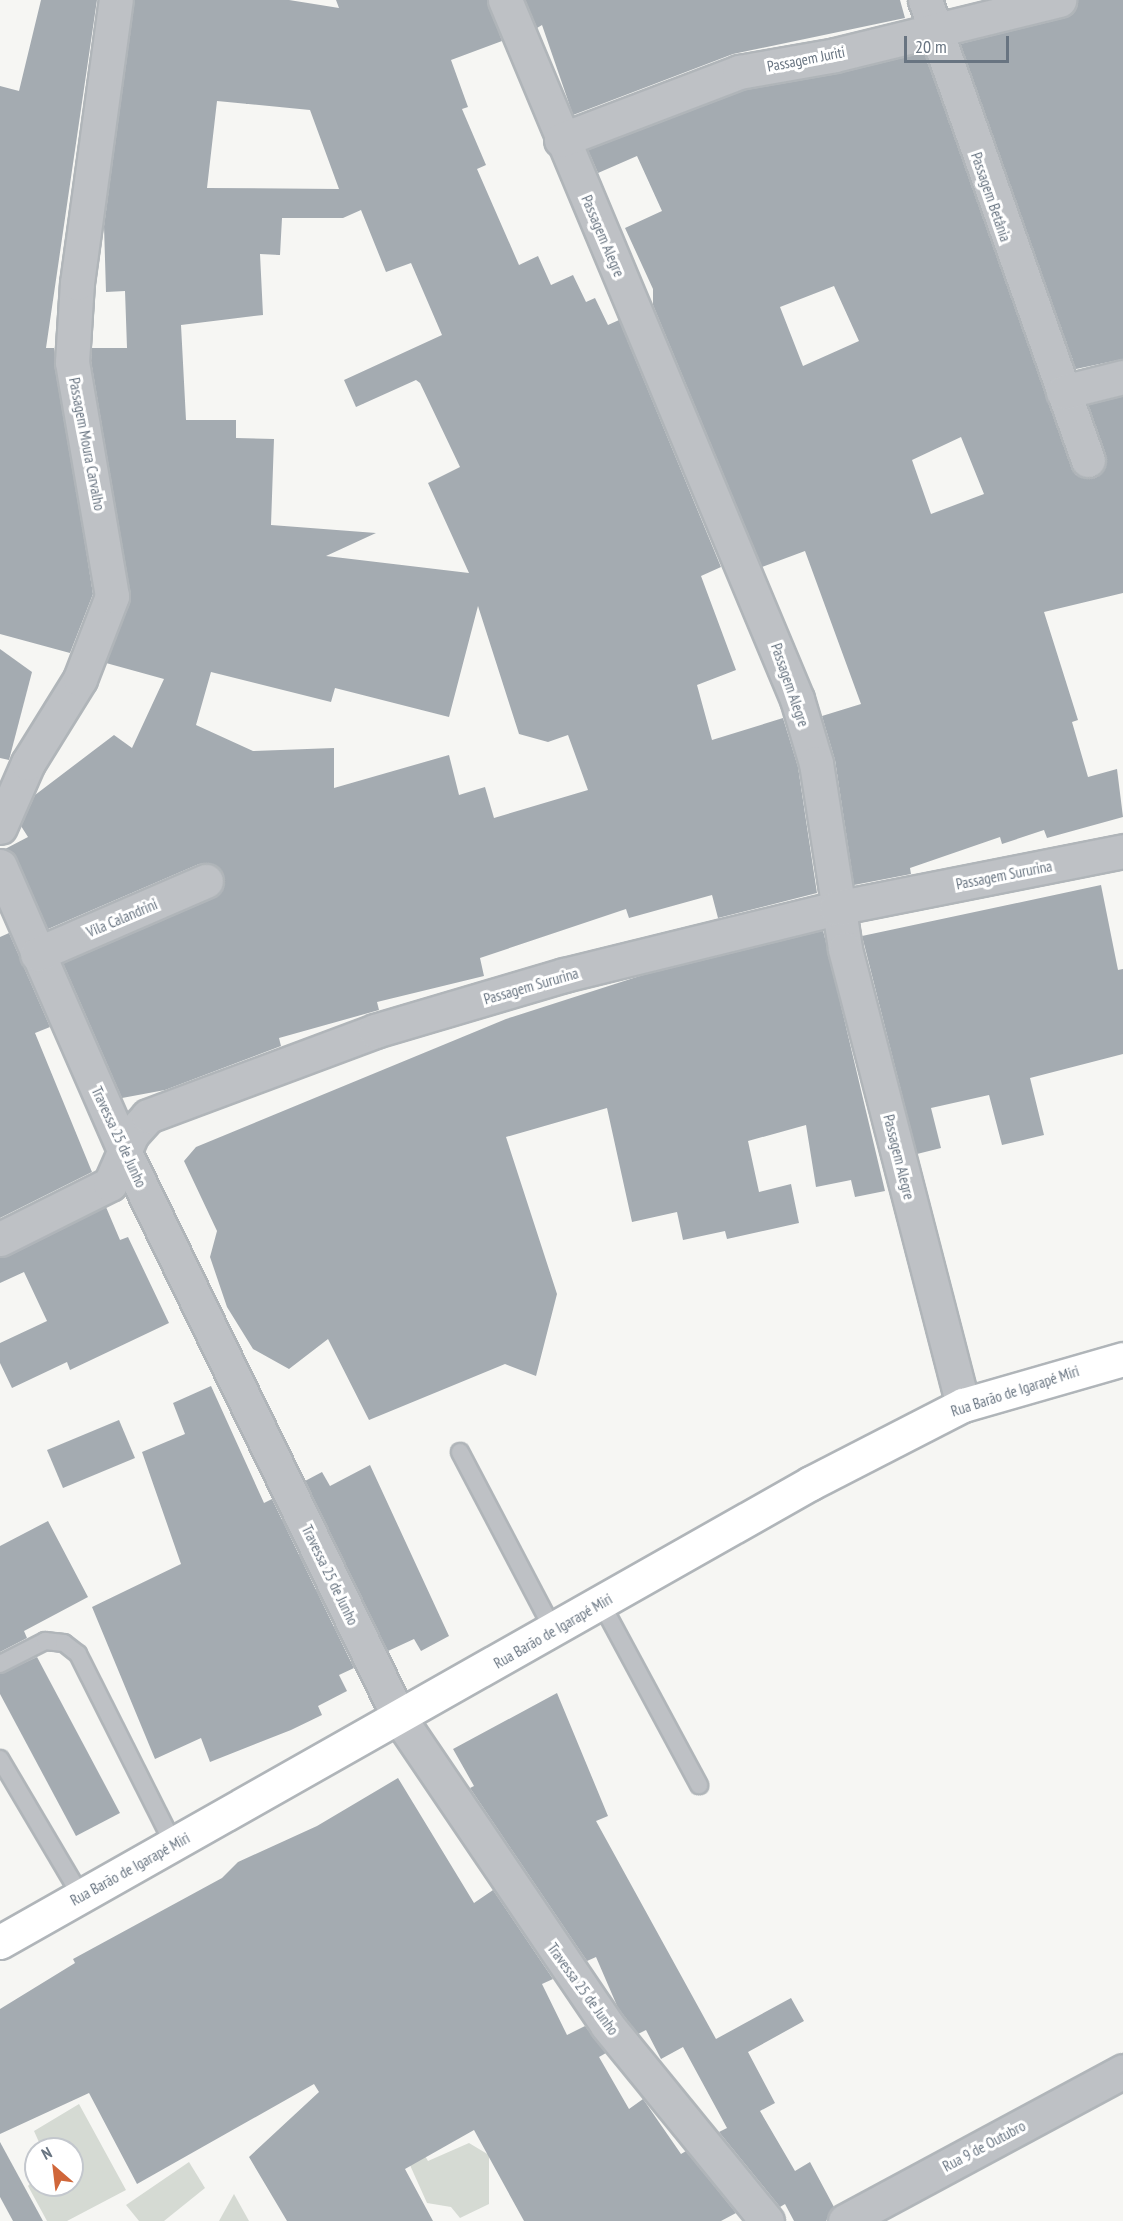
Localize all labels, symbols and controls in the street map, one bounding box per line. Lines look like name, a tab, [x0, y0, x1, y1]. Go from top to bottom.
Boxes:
scale bar	[907, 24, 1012, 62]
text: 20 m	[915, 35, 947, 58]
street label: Passagem Juriti	[766, 43, 846, 75]
street label: Passagem Betânia	[967, 150, 1015, 244]
street label: Passagem Alegre	[578, 192, 628, 280]
street label: Passagem Moura Carvalho	[65, 376, 109, 512]
street label: Passagem Alegre	[767, 641, 813, 729]
street label: Passagem Sururina	[954, 857, 1054, 893]
street label: Vila Calandrini	[84, 895, 160, 941]
street label: Passagem Sururina	[482, 964, 580, 1008]
street label: Travessa 25 de Junho	[88, 1084, 150, 1190]
street label: Passagem Alegre	[880, 1112, 918, 1202]
street label: Rua Barão de Igarapé Miri	[949, 1362, 1081, 1420]
street label: Travessa 25 de Junho	[298, 1522, 362, 1628]
street label: Rua Barão de Igarapé Miri	[491, 1590, 615, 1672]
street label: Rua Barão de Igarapé Miri	[67, 1829, 193, 1909]
street label: Travessa 25 de Junho	[544, 1940, 622, 2038]
street label: Rua 9 de Outubro	[940, 2117, 1028, 2175]
north arrow	[24, 2137, 84, 2197]
text: N	[38, 2142, 55, 2164]

